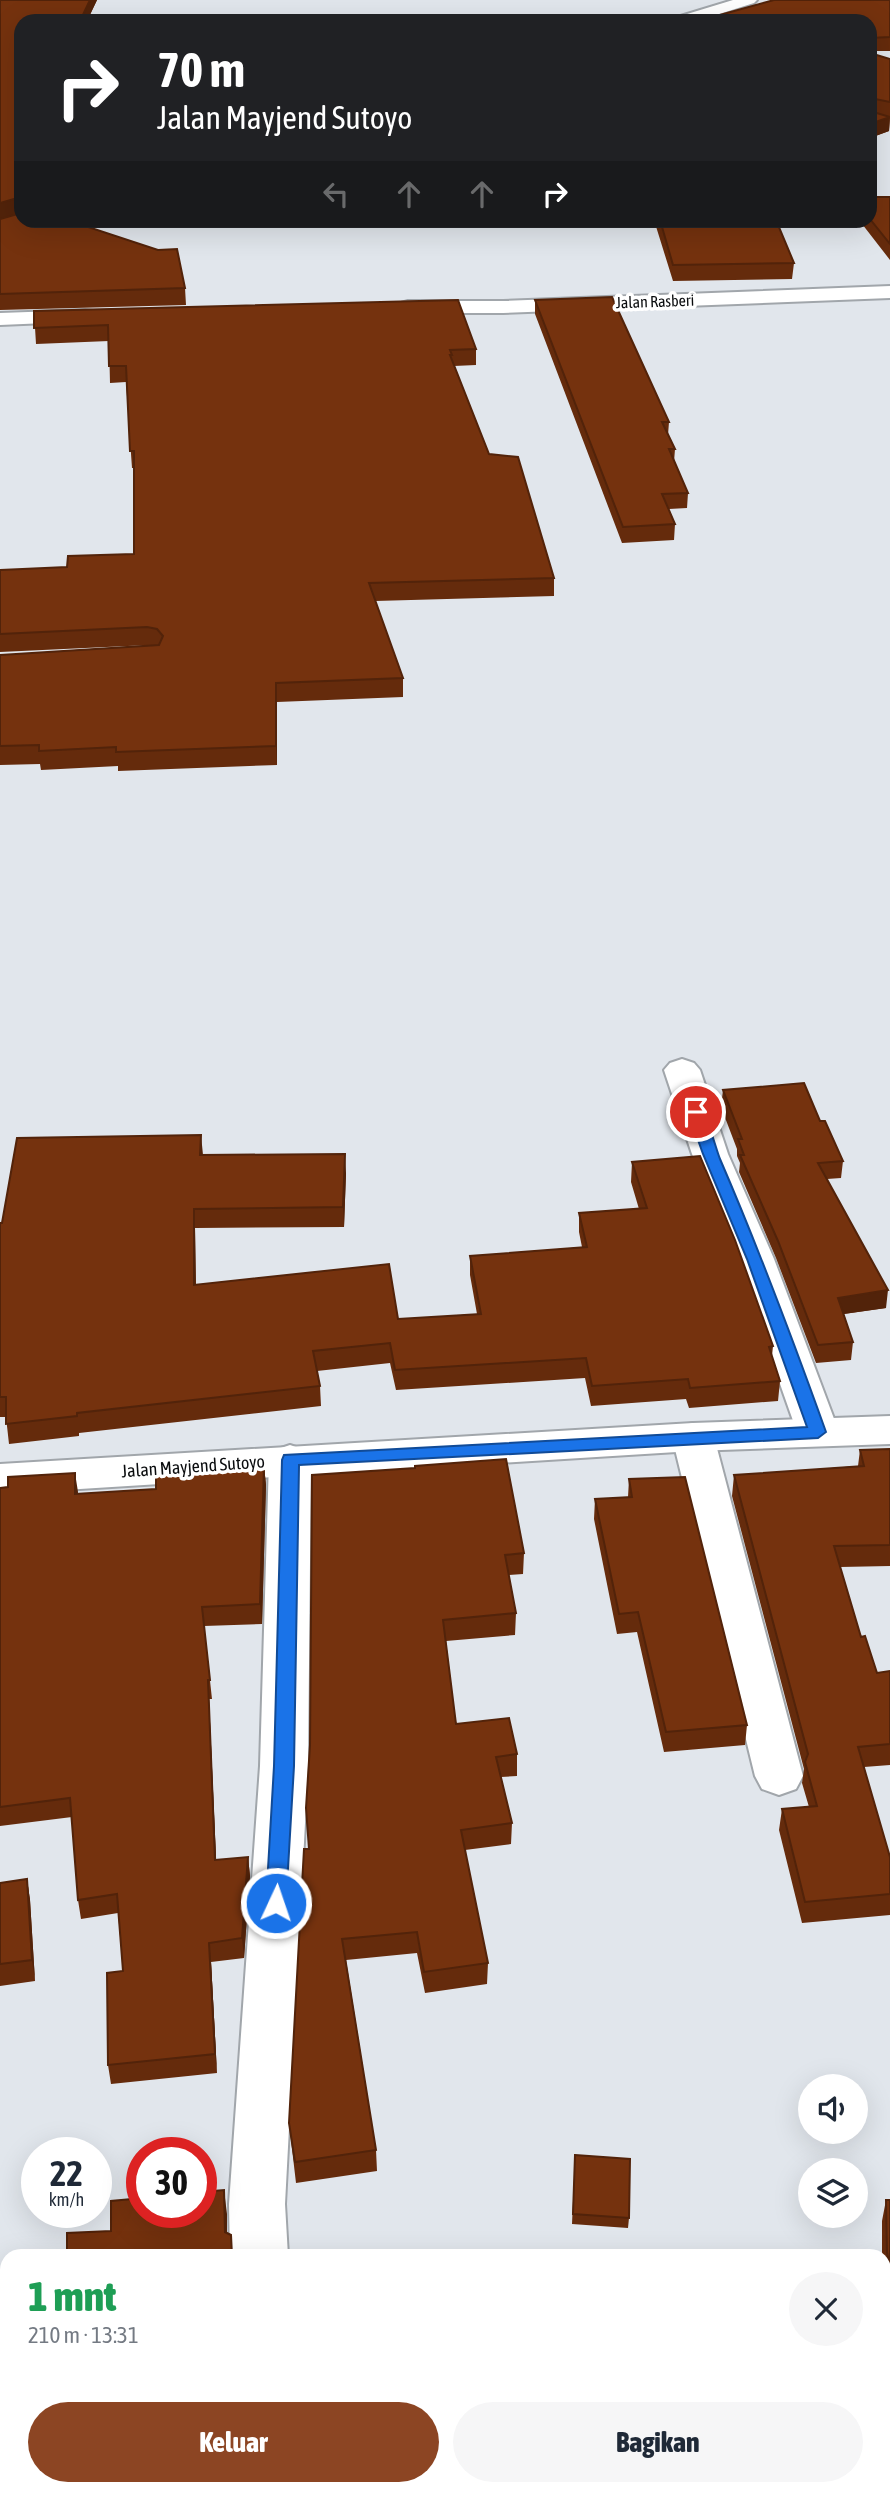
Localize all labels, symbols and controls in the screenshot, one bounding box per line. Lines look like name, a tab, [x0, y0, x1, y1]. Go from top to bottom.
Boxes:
text: 70 m	[157, 41, 245, 97]
icon: right	[42, 42, 133, 133]
text: Jalan Mayjend Sutoyo	[157, 99, 412, 136]
icon: left	[317, 175, 355, 213]
icon: ahead	[390, 175, 428, 213]
icon: ahead	[463, 175, 501, 213]
icon: right	[536, 175, 574, 213]
street label: Jalan Rasberi	[615, 291, 695, 311]
pin	[666, 1082, 726, 1142]
icon: arrive	[677, 1093, 715, 1131]
street label: Jalan Mayjend Sutoyo	[121, 1451, 265, 1481]
position arrow	[239, 1866, 313, 1940]
map controls	[798, 2074, 868, 2228]
button: sound	[798, 2074, 868, 2144]
speed limit sign: 30	[126, 2137, 217, 2228]
text: 22	[50, 2153, 83, 2193]
button: layers	[798, 2158, 868, 2228]
text: km/h	[49, 2189, 84, 2210]
text: 1 mnt	[28, 2272, 116, 2320]
button: close	[789, 2272, 863, 2346]
text: 210 m · 13:31	[28, 2322, 139, 2348]
button: Keluar	[28, 2402, 439, 2482]
button: Bagikan	[453, 2402, 863, 2482]

